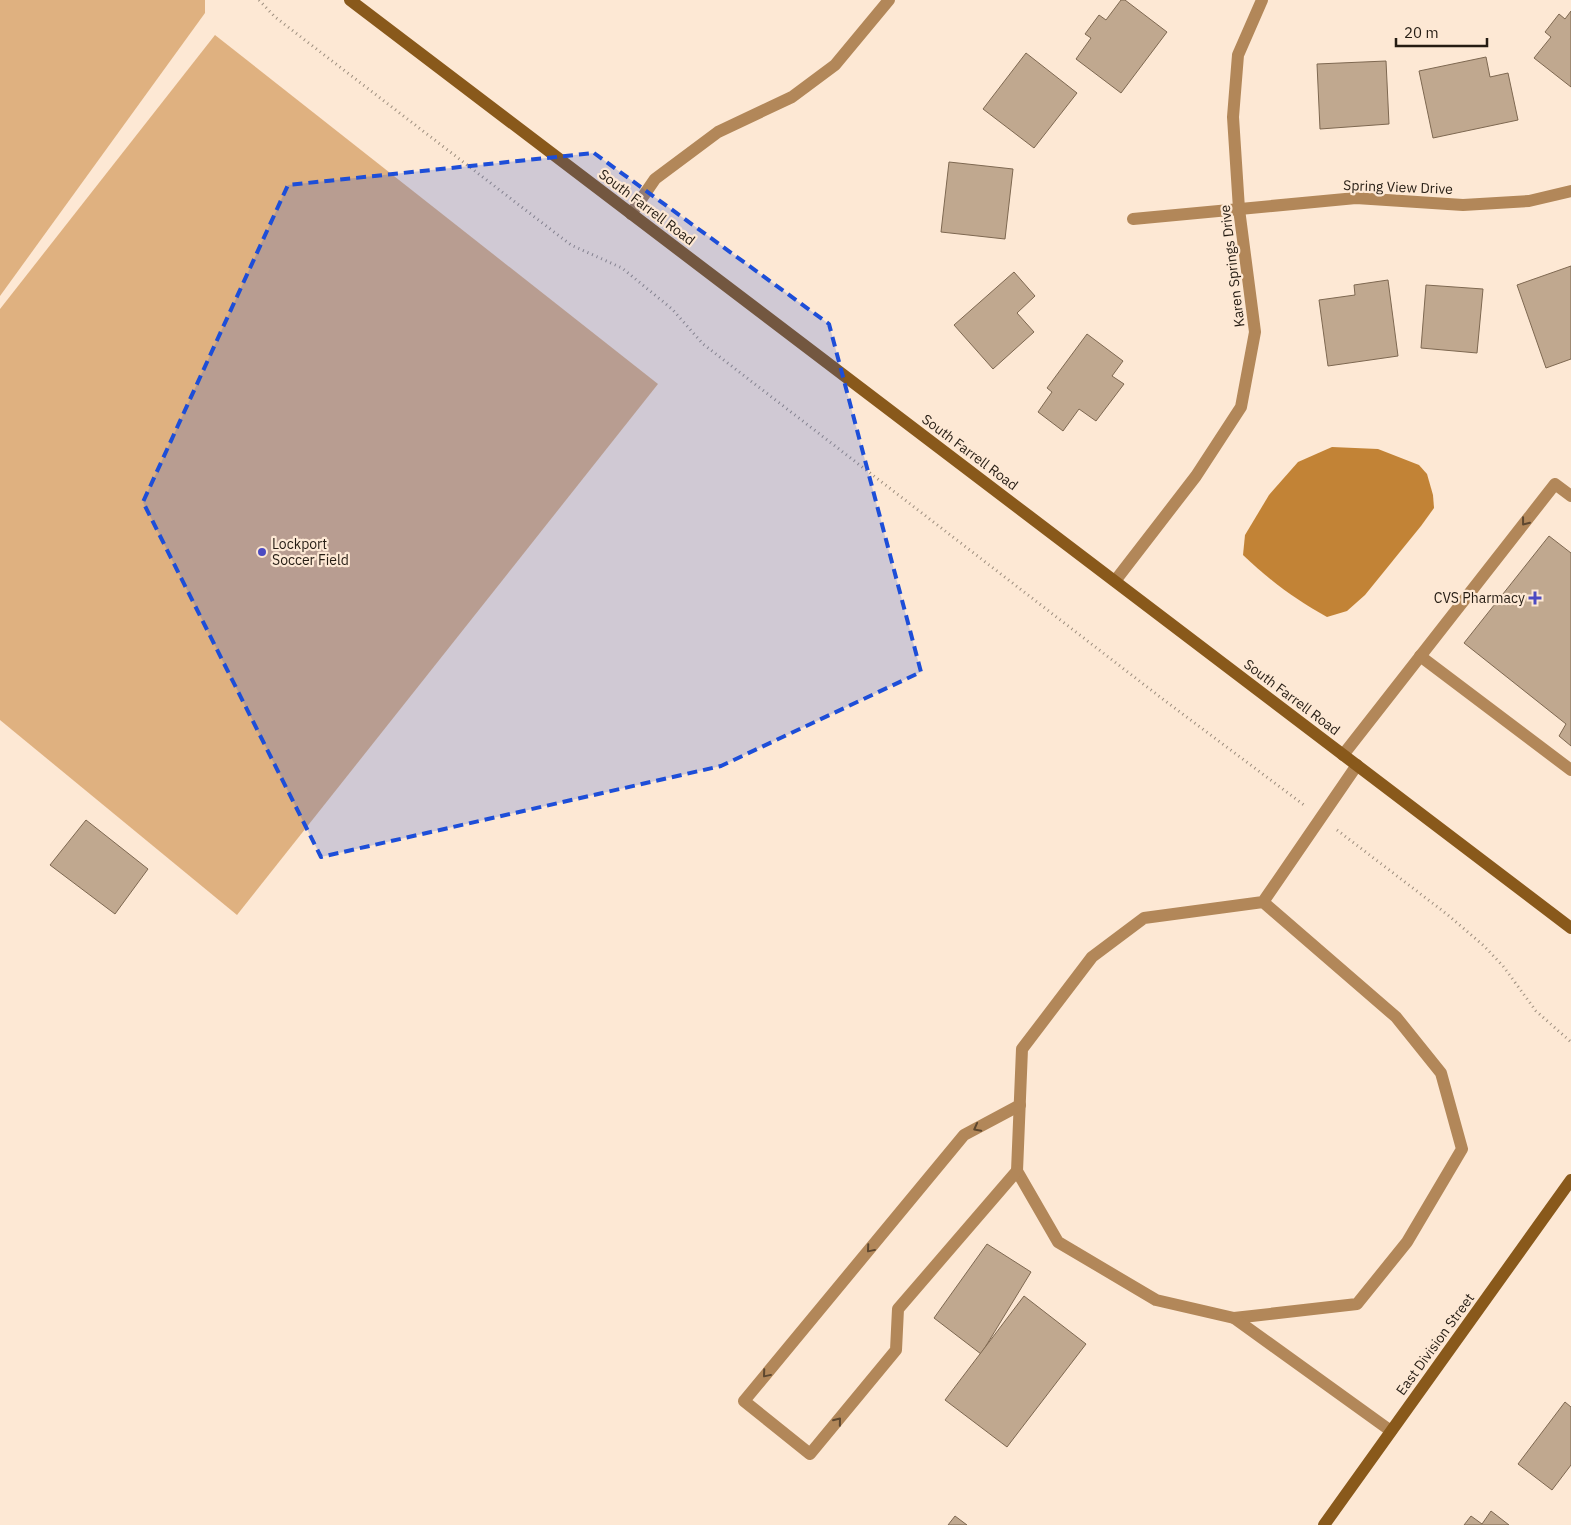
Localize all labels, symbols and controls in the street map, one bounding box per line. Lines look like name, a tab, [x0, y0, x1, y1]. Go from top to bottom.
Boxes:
scale bar	[1396, 15, 1487, 47]
text: 20 m	[1404, 23, 1439, 42]
street label: South Farrell Road	[595, 165, 699, 249]
street label: Spring View Drive	[1343, 176, 1453, 198]
street label: Karen Springs Drive	[1216, 204, 1248, 328]
street label: South Farrell Road	[918, 410, 1022, 494]
one-way arrow	[1522, 516, 1530, 525]
place label: Lockport Soccer Field	[272, 535, 349, 569]
marker: Lockport Soccer Field	[256, 546, 268, 558]
place label: CVS Pharmacy	[1434, 589, 1525, 607]
marker: CVS Pharmacy	[1529, 592, 1541, 604]
street label: South Farrell Road	[1240, 655, 1344, 739]
one-way arrow	[973, 1122, 982, 1132]
one-way arrow	[867, 1243, 875, 1252]
street label: East Division Street	[1392, 1289, 1478, 1399]
one-way arrow	[763, 1369, 772, 1378]
one-way arrow	[832, 1418, 840, 1427]

